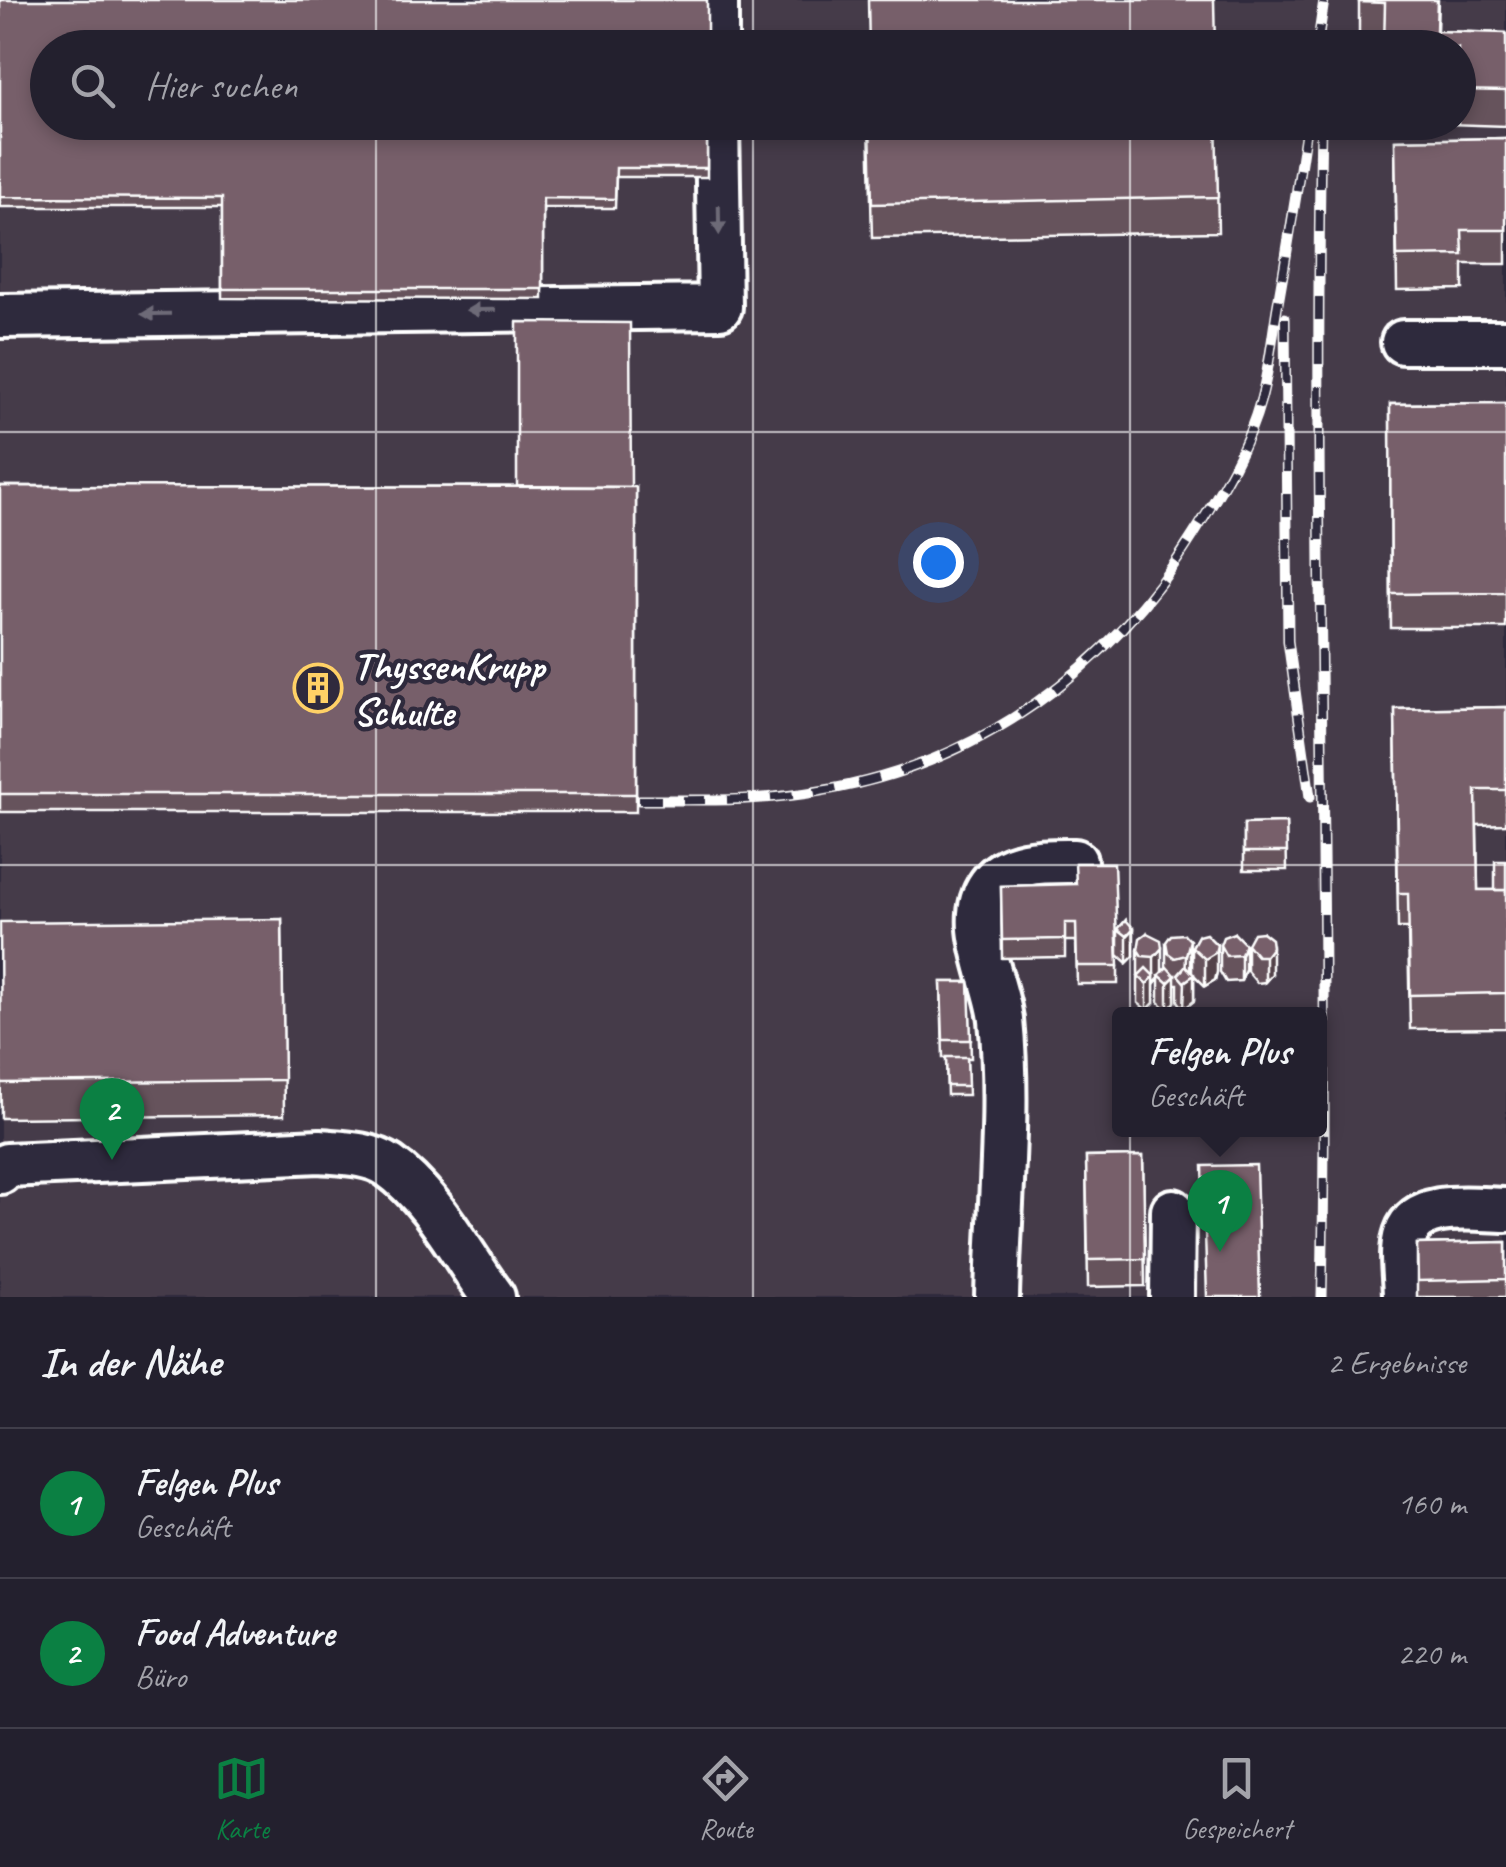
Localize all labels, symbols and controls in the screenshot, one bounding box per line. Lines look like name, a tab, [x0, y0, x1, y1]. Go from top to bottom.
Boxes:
search box	[30, 30, 1476, 140]
icon: search	[65, 58, 120, 113]
text: Hier suchen	[145, 62, 297, 109]
one-way arrow	[711, 204, 727, 236]
one-way arrow	[465, 302, 497, 318]
one-way arrow	[140, 306, 172, 322]
your location	[913, 537, 964, 588]
place label: ThyssenKrupp Schulte	[353, 641, 547, 737]
building icon: ThyssenKrupp Schulte	[292, 662, 344, 714]
popup	[1112, 1007, 1327, 1137]
text: Felgen Plus	[1148, 1028, 1291, 1075]
text: Geschäft	[1148, 1075, 1244, 1116]
pin: 2	[80, 1078, 144, 1160]
pin: 1	[1188, 1170, 1252, 1252]
text: In der Nähe	[40, 1336, 221, 1389]
text: 2 Ergebnisse	[1327, 1342, 1466, 1383]
text: Felgen Plus	[135, 1459, 277, 1506]
text: 1	[65, 1483, 80, 1524]
text: 160 m	[1397, 1483, 1466, 1524]
text: Geschäft	[135, 1506, 230, 1547]
text: Food Adventure	[135, 1609, 334, 1656]
text: 2	[65, 1633, 80, 1674]
text: 220 m	[1397, 1633, 1466, 1674]
text: Büro	[135, 1656, 186, 1697]
tab: Karte	[214, 1751, 269, 1846]
tab: Route	[698, 1751, 753, 1846]
tab: Gespeichert	[1182, 1751, 1292, 1846]

